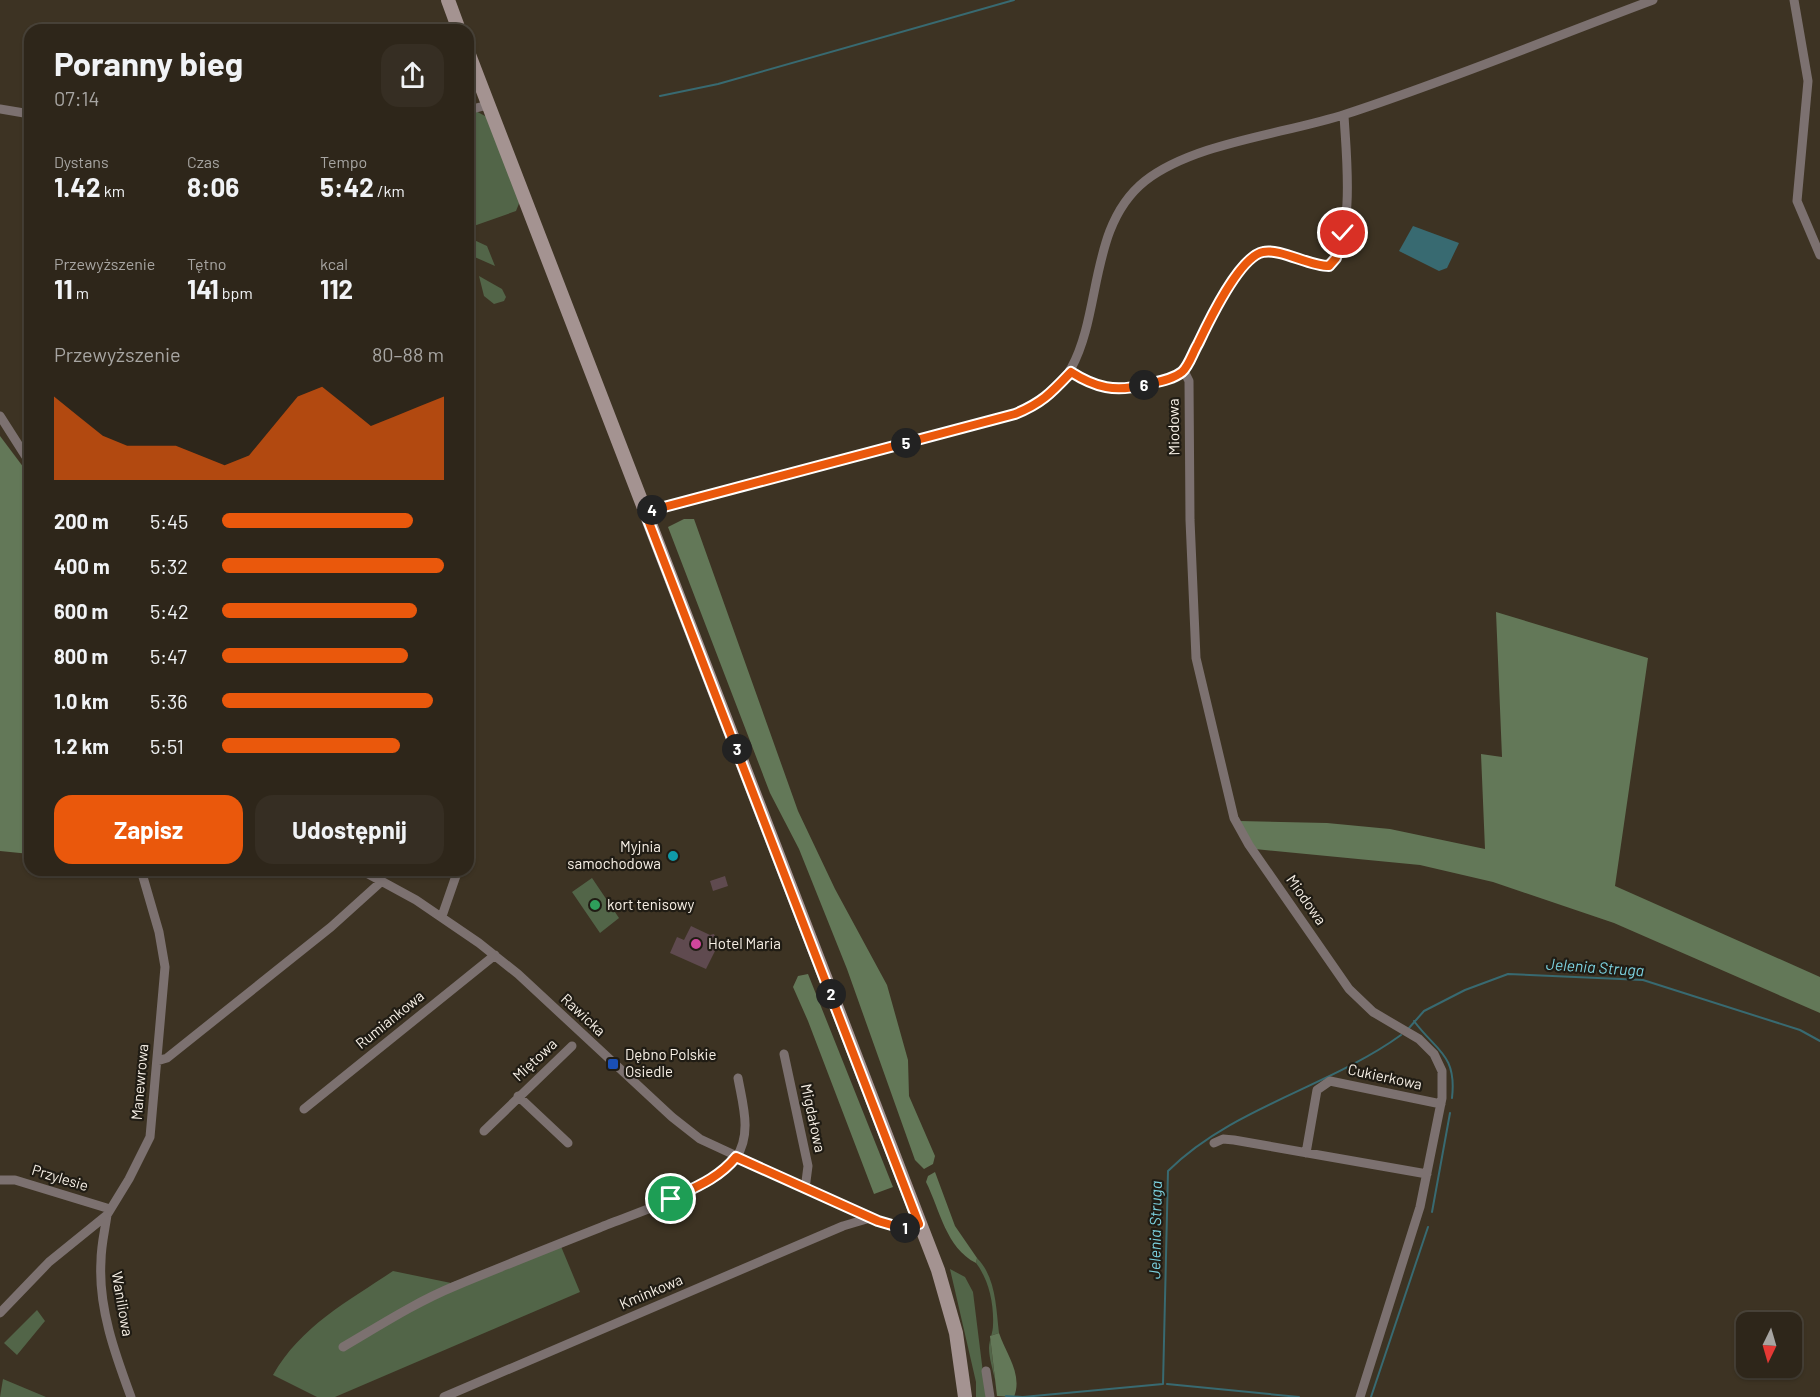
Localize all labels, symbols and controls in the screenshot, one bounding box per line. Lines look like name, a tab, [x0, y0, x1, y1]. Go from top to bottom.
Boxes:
text: Poranny bieg	[54, 43, 243, 83]
button: share	[381, 44, 444, 107]
text: 07:14	[54, 86, 100, 110]
text: Dystans	[54, 152, 109, 171]
text: Czas	[187, 152, 220, 171]
text: Tempo	[320, 152, 367, 171]
text: 1.42	[54, 171, 101, 202]
text: 8:06	[187, 171, 239, 202]
text: 5:42	[320, 171, 374, 202]
text: km	[101, 181, 125, 200]
text: /km	[374, 181, 405, 200]
pin	[1317, 207, 1368, 258]
icon: check	[1326, 216, 1359, 249]
text: Przewyższenie	[54, 254, 155, 273]
text: Tętno	[187, 254, 226, 273]
text: kcal	[320, 254, 348, 273]
text: 11	[54, 273, 73, 304]
text: 141	[187, 273, 219, 304]
text: 112	[320, 273, 353, 304]
text: m	[73, 283, 89, 302]
text: bpm	[219, 283, 253, 302]
text: Przewyższenie	[54, 342, 181, 366]
text: 80–88 m	[372, 342, 444, 366]
pin: 6	[1129, 370, 1159, 400]
text: 6	[1140, 375, 1148, 394]
street label: Miodowa	[1164, 398, 1182, 456]
pin: 5	[891, 428, 921, 458]
text: 5	[902, 433, 910, 452]
pin: 4	[637, 495, 667, 525]
text: 4	[647, 500, 657, 519]
text: 200 m	[54, 509, 109, 533]
text: 5:45	[150, 509, 188, 533]
text: 400 m	[54, 554, 110, 578]
text: 5:32	[150, 554, 188, 578]
text: 600 m	[54, 599, 108, 623]
text: 5:42	[150, 599, 189, 623]
text: 800 m	[54, 644, 108, 668]
text: 5:47	[150, 644, 187, 668]
text: 1.0 km	[54, 689, 109, 713]
text: 5:36	[150, 689, 188, 713]
text: 1.2 km	[54, 734, 109, 758]
text: 5:51	[150, 734, 184, 758]
pin: 3	[722, 734, 752, 764]
text: 3	[733, 739, 741, 758]
button: Zapisz	[54, 795, 243, 864]
button: Udostępnij	[255, 795, 444, 864]
place label: Myjnia samochodowa	[567, 837, 661, 872]
marker: Myjnia samochodowa	[666, 849, 680, 863]
street label: Miodowa	[1283, 871, 1331, 928]
place label: kort tenisowy	[607, 895, 695, 913]
marker: kort tenisowy	[588, 898, 602, 912]
place label: Hotel Maria	[708, 934, 781, 952]
marker: Hotel Maria	[689, 937, 703, 951]
water label: Jelenia Struga	[1545, 954, 1645, 979]
pin: 2	[816, 979, 846, 1009]
text: 2	[827, 984, 835, 1003]
street label: Rumiankowa	[352, 986, 427, 1052]
street label: Rawicka	[558, 989, 610, 1039]
street label: Miętowa	[508, 1034, 560, 1084]
street label: Manewrowa	[127, 1043, 151, 1121]
place label: Dębno Polskie Osiedle	[625, 1045, 716, 1080]
marker: Dębno Polskie Osiedle	[606, 1057, 620, 1071]
street label: Cukierkowa	[1346, 1059, 1424, 1093]
street label: Migdałowa	[798, 1082, 830, 1154]
street label: Przylesie	[30, 1160, 91, 1194]
pin	[645, 1173, 696, 1224]
water label: Jelenia Struga	[1144, 1181, 1165, 1279]
icon: arrive	[654, 1182, 687, 1215]
pin: 1	[890, 1213, 920, 1243]
text: 1	[902, 1218, 908, 1237]
street label: Waniliowa	[108, 1270, 138, 1338]
street label: Kminkowa	[616, 1270, 685, 1312]
north arrow	[1736, 1312, 1802, 1378]
map controls	[1736, 1312, 1802, 1378]

